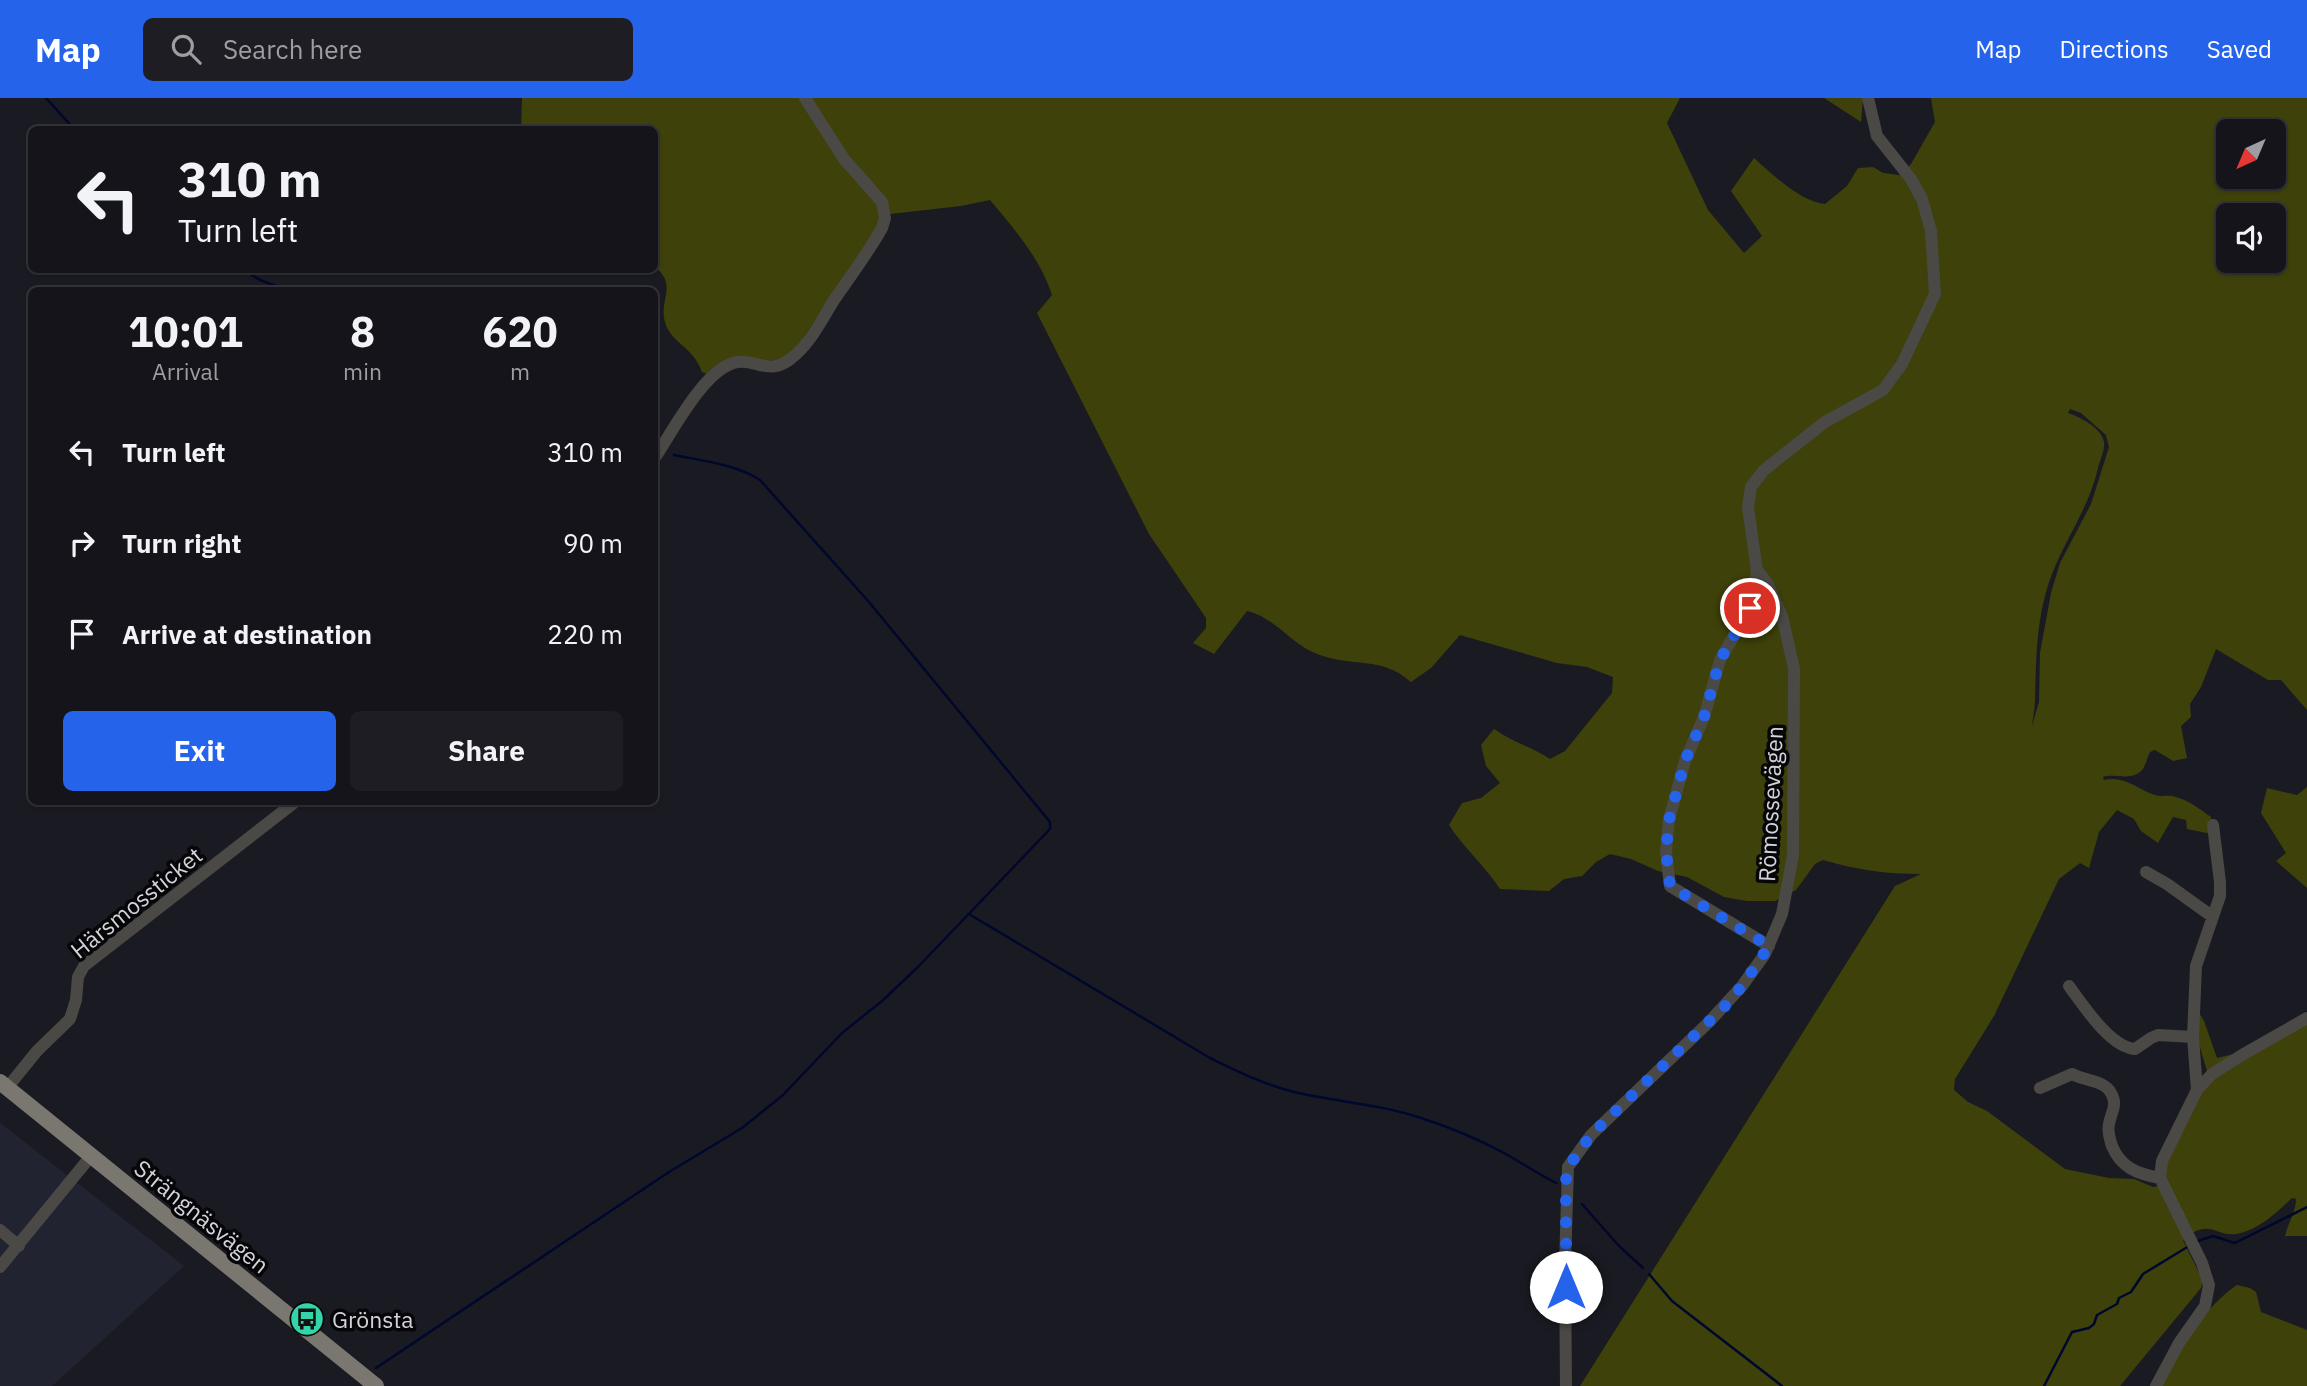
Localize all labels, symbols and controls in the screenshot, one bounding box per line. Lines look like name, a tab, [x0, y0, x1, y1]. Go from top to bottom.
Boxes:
search box	[143, 18, 633, 81]
text: Map	[35, 28, 101, 71]
icon: search	[167, 30, 205, 68]
text: Search here	[223, 32, 362, 66]
text: Map	[1975, 33, 2021, 65]
text: Directions	[2059, 33, 2169, 65]
text: Saved	[2207, 33, 2272, 65]
north arrow	[2216, 119, 2286, 189]
map controls	[2216, 119, 2286, 273]
text: 310 m	[178, 147, 322, 210]
icon: left	[63, 154, 154, 245]
button: sound	[2216, 203, 2286, 273]
text: Turn left	[178, 209, 298, 251]
text: 10:01	[128, 304, 243, 359]
text: 8	[350, 304, 375, 359]
text: 620	[482, 304, 558, 359]
text: Arrival	[152, 356, 219, 386]
text: min	[343, 356, 382, 386]
text: m	[510, 356, 530, 386]
icon: left	[63, 433, 101, 471]
text: Turn left	[122, 435, 225, 469]
text: 310 m	[547, 435, 623, 469]
icon: right	[63, 524, 101, 562]
text: Turn right	[122, 526, 241, 560]
text: 90 m	[563, 526, 623, 560]
pin	[1720, 578, 1780, 638]
icon: arrive	[1731, 589, 1769, 627]
icon: arrive	[63, 615, 101, 653]
text: Arrive at destination	[122, 617, 372, 651]
text: 220 m	[547, 617, 623, 651]
button: Exit	[63, 711, 336, 791]
button: Share	[350, 711, 623, 791]
street label: Römossevägen	[1751, 725, 1789, 883]
street label: Härsmossticket	[64, 840, 208, 964]
street label: Strängnäsvägen	[129, 1153, 275, 1279]
position arrow	[1529, 1250, 1603, 1324]
bus stop icon: Grönsta	[288, 1300, 326, 1338]
place label: Grönsta	[332, 1304, 414, 1334]

